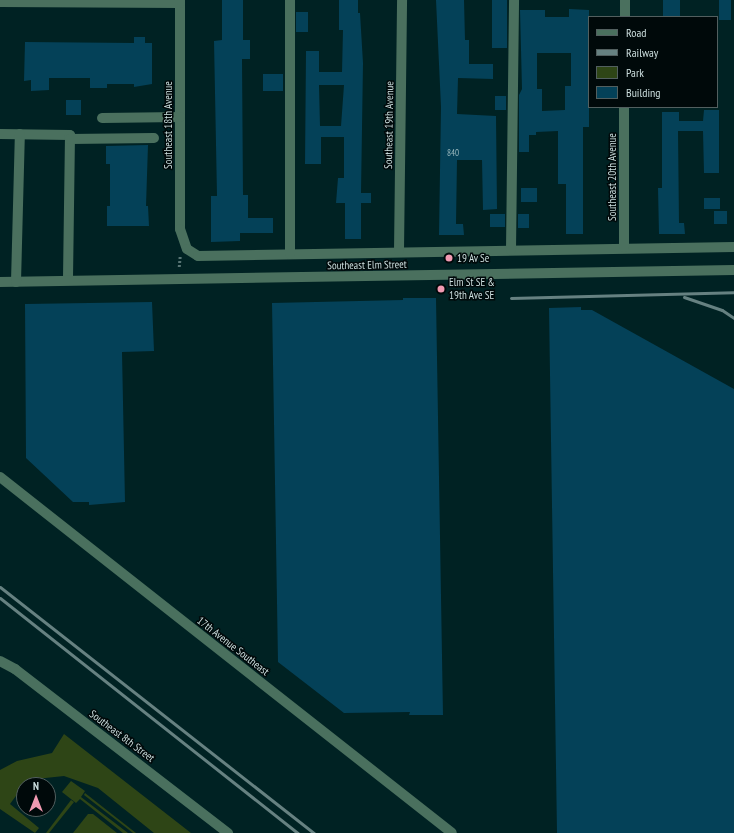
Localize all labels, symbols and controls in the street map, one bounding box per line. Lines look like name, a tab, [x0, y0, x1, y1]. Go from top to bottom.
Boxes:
legend	[588, 16, 718, 108]
text: Road	[626, 25, 646, 40]
text: Railway	[626, 45, 658, 60]
text: Park	[626, 65, 644, 80]
street label: Southeast 18th Avenue	[161, 81, 175, 169]
street label: Southeast 19th Avenue	[382, 81, 396, 169]
text: Building	[626, 85, 661, 100]
street label: Southeast 20th Avenue	[605, 133, 619, 221]
house number: 840	[447, 148, 459, 158]
place label: 19 Av Se	[457, 251, 490, 265]
marker: 19 Av Se	[444, 253, 454, 263]
street label: Southeast Elm Street	[327, 258, 407, 272]
place label: Elm St SE & 19th Ave SE	[449, 276, 495, 302]
marker: Elm St SE & 19th Ave SE	[436, 284, 446, 294]
street label: 17th Avenue Southeast	[194, 614, 272, 678]
street label: Southeast 8th Street	[87, 707, 157, 765]
north arrow	[16, 777, 56, 817]
text: N	[33, 779, 39, 793]

